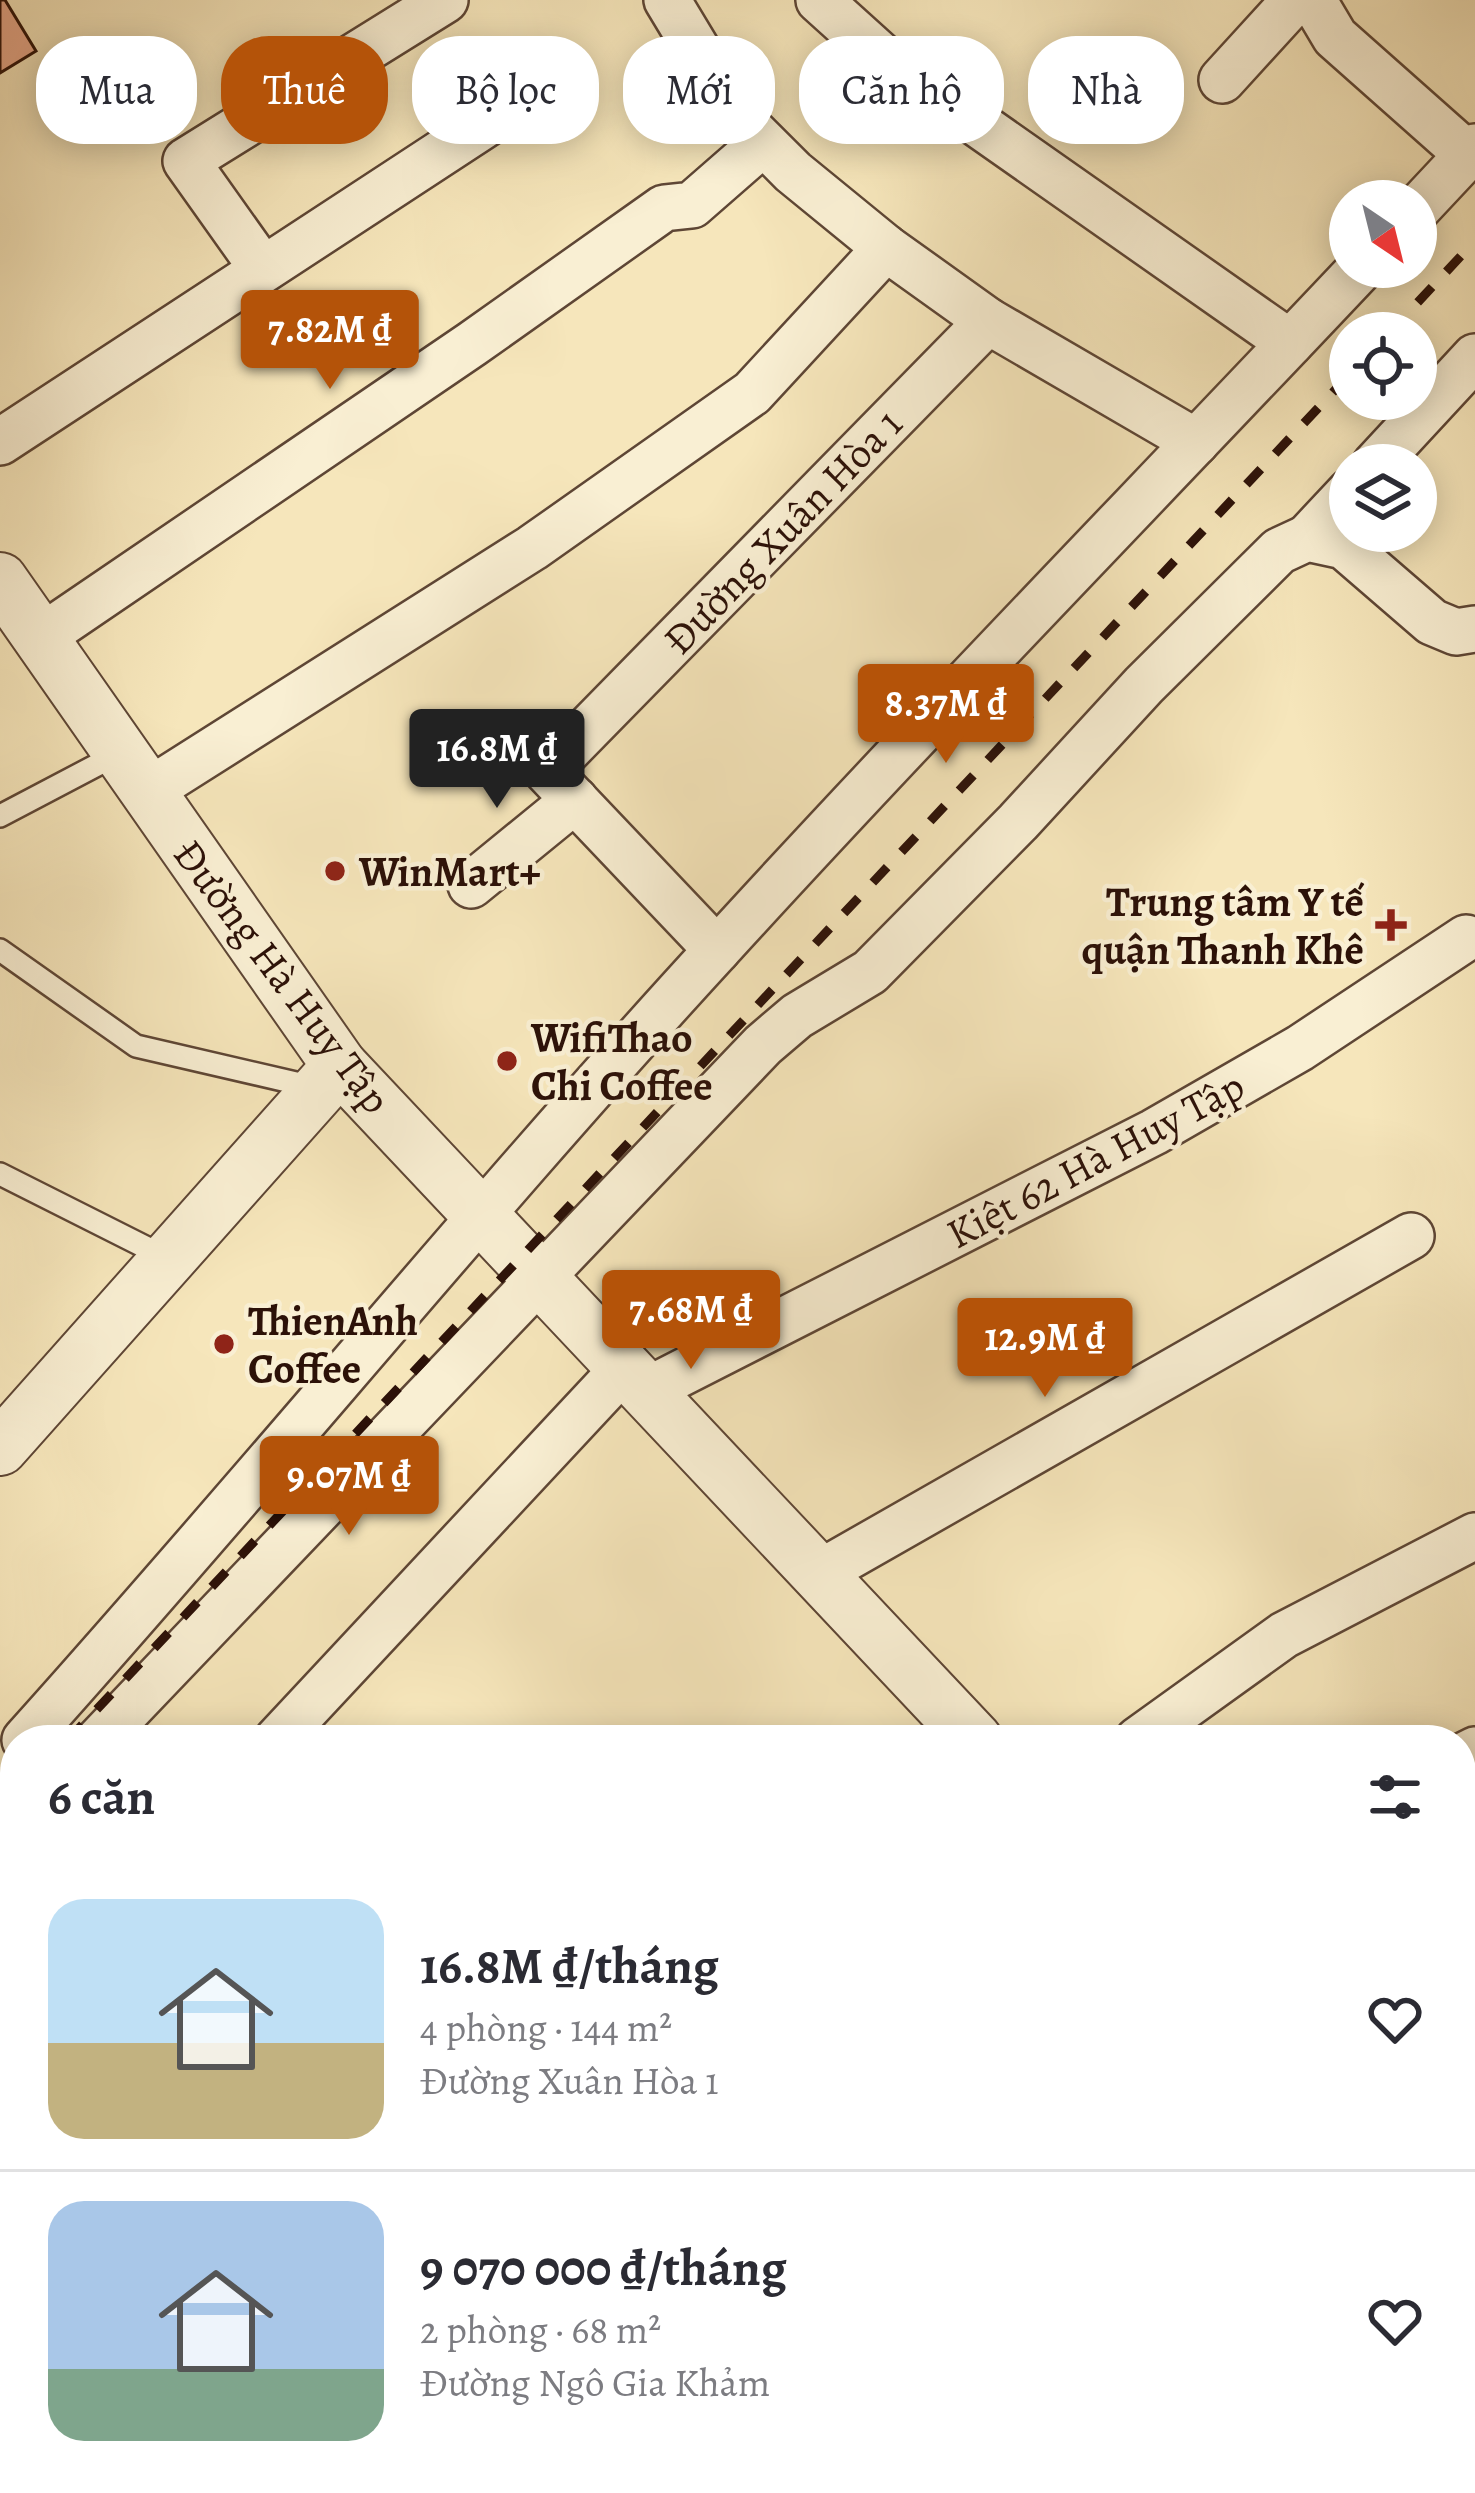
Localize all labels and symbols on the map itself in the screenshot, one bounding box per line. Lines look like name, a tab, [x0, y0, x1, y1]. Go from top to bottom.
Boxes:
north arrow	[1329, 180, 1437, 288]
pin: 7.82M ₫	[219, 290, 441, 392]
street label: Đường Xuân Hòa 1	[650, 396, 915, 667]
pin: 8.37M ₫	[835, 664, 1057, 766]
pin: 16.8M ₫	[386, 709, 608, 811]
street label: Đường Hà Huy Tập	[161, 827, 405, 1125]
place label: WinMart+	[358, 843, 541, 900]
marker: WinMart+	[322, 858, 348, 884]
place label: Trung tâm Y tế quận Thanh Khê	[1081, 873, 1365, 978]
marker: Trung tâm Y tế quận Thanh Khê	[1375, 909, 1407, 941]
place label: WifiThao Chi Coffee	[530, 1009, 713, 1114]
marker: WifiThao Chi Coffee	[494, 1048, 520, 1074]
street label: Kiệt 62 Hà Huy Tập	[936, 1057, 1254, 1262]
pin: 7.68M ₫	[580, 1270, 802, 1372]
place label: ThienAnh Coffee	[248, 1292, 418, 1397]
pin: 12.9M ₫	[934, 1298, 1156, 1400]
marker: ThienAnh Coffee	[211, 1331, 237, 1357]
pin: 9.07M ₫	[238, 1436, 460, 1538]

